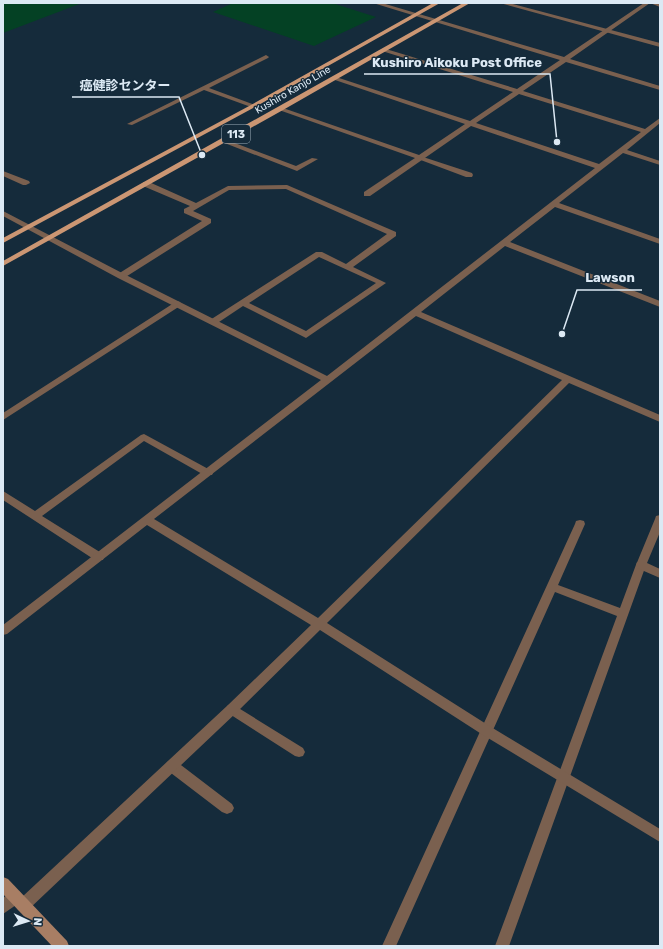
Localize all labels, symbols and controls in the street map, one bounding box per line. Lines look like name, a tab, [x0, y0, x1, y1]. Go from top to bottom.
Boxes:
callout: Kushiro Aikoku Post Office	[364, 49, 550, 74]
text: Kushiro Aikoku Post Office	[372, 55, 542, 70]
street label: Kushiro Kanjo Line	[253, 63, 333, 117]
callout: 癌健診センター	[72, 72, 179, 97]
text: 癌健診センター	[79, 78, 171, 93]
road number: 113	[222, 125, 250, 143]
callout: Lawson	[577, 265, 642, 290]
text: Lawson	[585, 270, 635, 285]
north arrow	[8, 901, 48, 941]
text: N	[31, 917, 44, 926]

